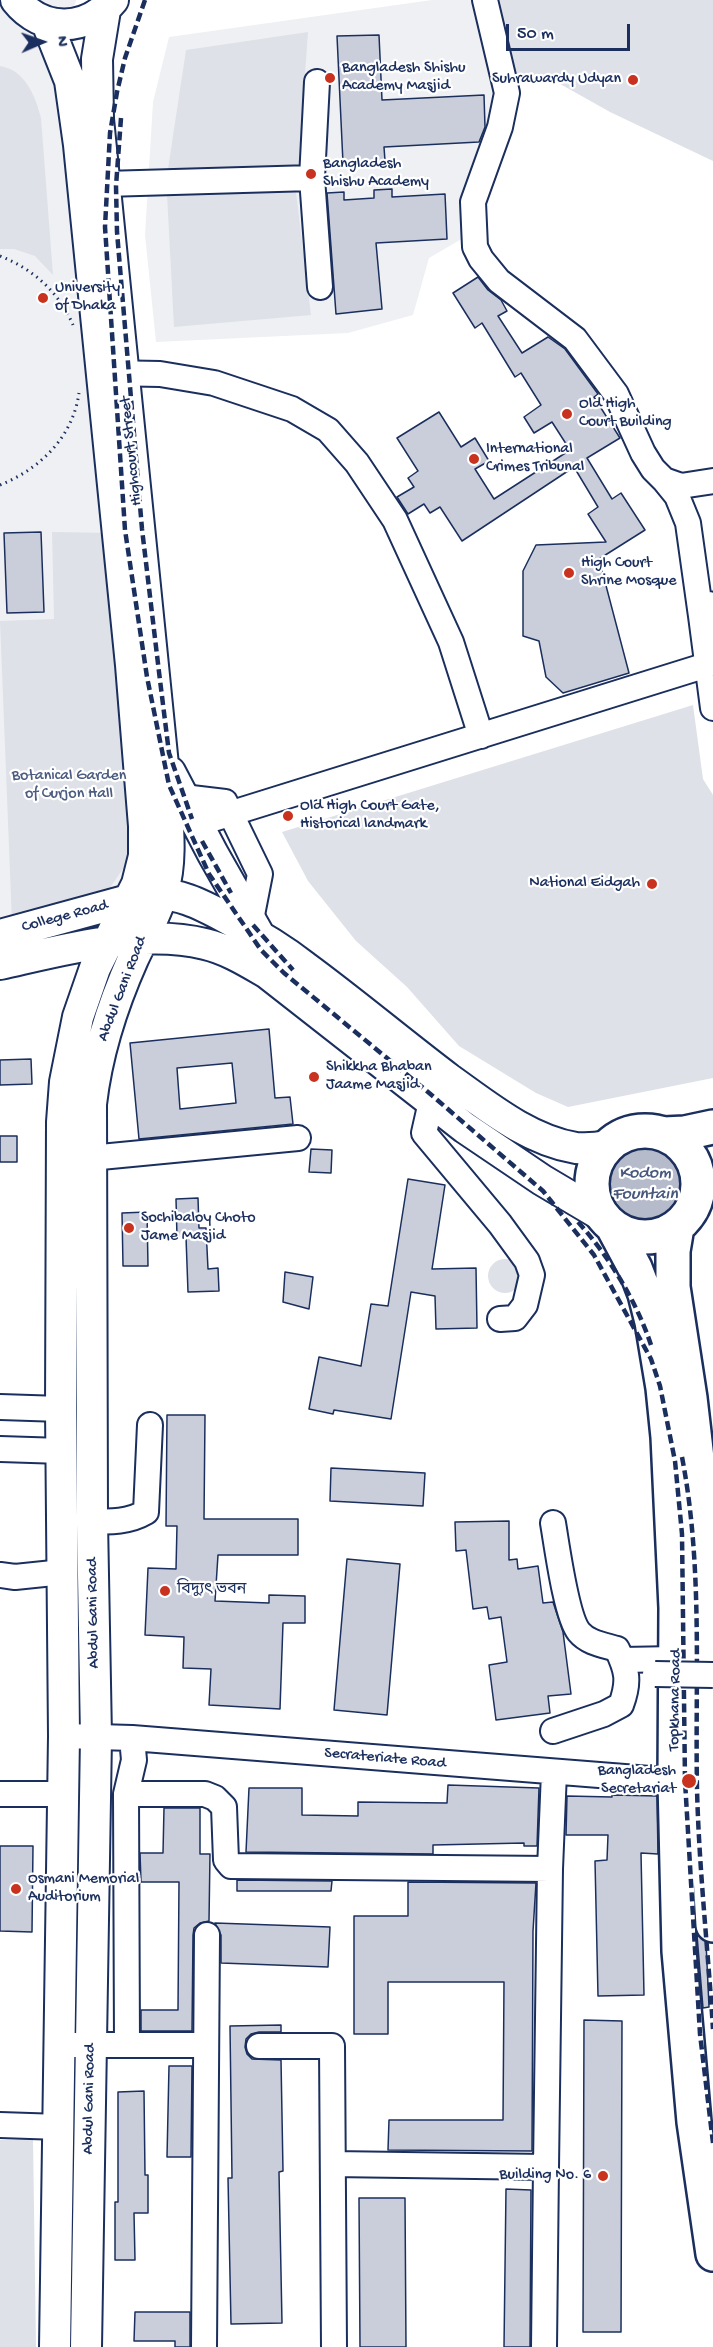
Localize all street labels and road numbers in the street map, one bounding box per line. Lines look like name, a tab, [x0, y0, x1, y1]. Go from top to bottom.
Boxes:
street label: Highcourt Street	[117, 395, 147, 507]
street label: College Road	[20, 896, 110, 938]
street label: Abdul Gani Road	[94, 934, 152, 1044]
street label: Abdul Gani Road	[83, 1557, 105, 1669]
street label: Topkhana Road	[666, 1649, 686, 1751]
street label: Secrateriate Road	[323, 1744, 447, 1774]
street label: Abdul Gani Road	[79, 2043, 101, 2155]

